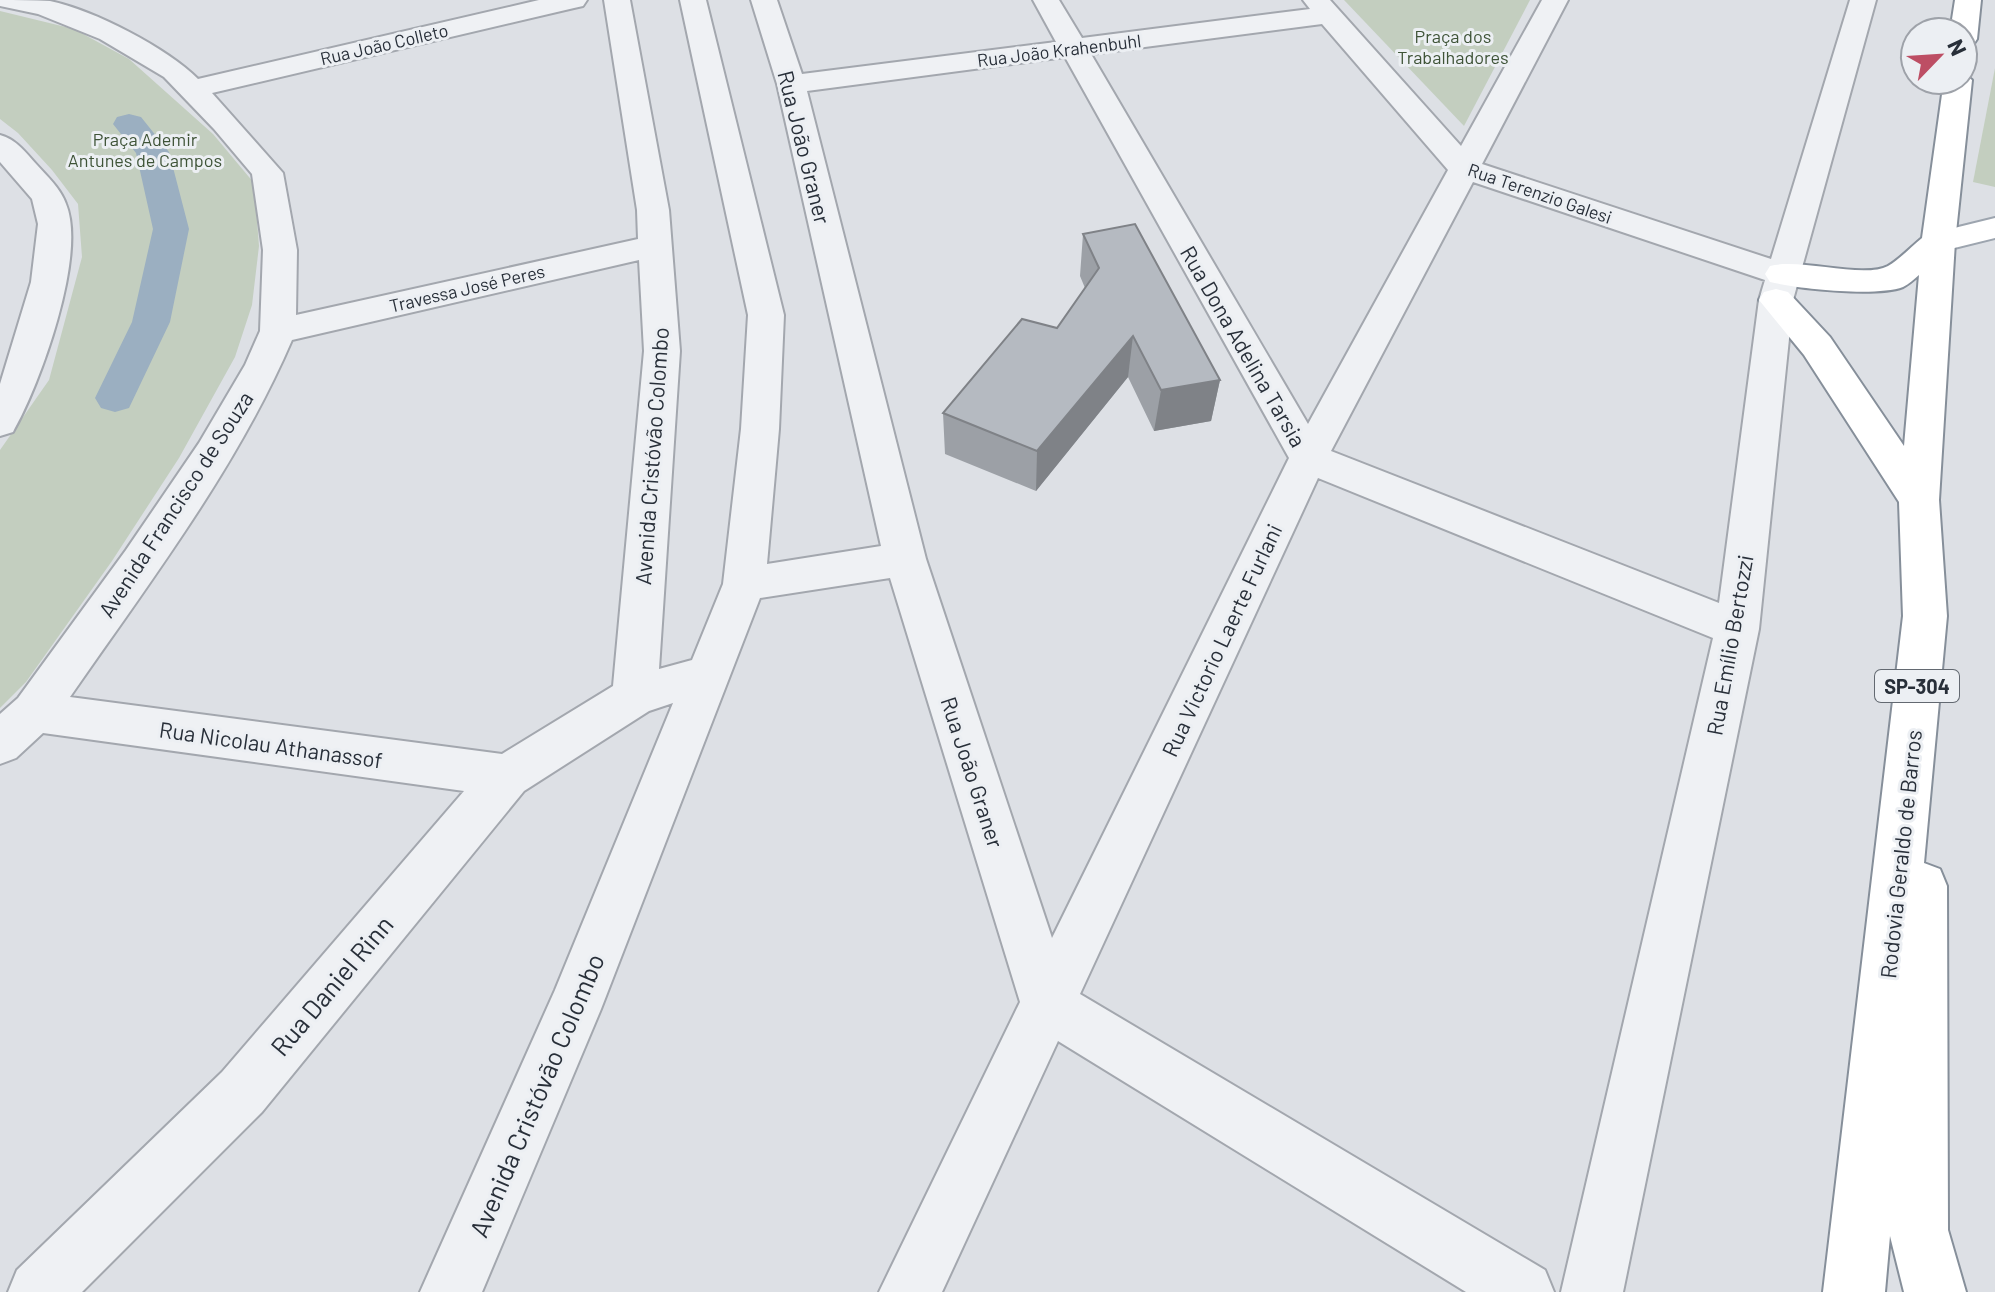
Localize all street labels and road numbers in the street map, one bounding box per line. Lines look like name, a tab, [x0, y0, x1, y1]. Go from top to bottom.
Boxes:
street label: Rua João Colleto	[318, 19, 450, 69]
street label: Rua João Krahenbuhl	[976, 29, 1142, 71]
street label: Rua João Graner	[773, 68, 837, 226]
street label: Rua Terenzio Galesi	[1465, 158, 1615, 228]
street label: Rua Dona Adelina Tarsia	[1176, 241, 1312, 451]
street label: Travessa José Peres	[387, 259, 547, 317]
street label: Avenida Cristóvão Colombo	[629, 326, 673, 586]
street label: Avenida Francisco de Souza	[92, 386, 258, 622]
street label: Rua Victorio Laerte Furlani	[1156, 519, 1286, 761]
street label: Rua Emílio Bertozzi	[1700, 553, 1758, 737]
road number: SP-304	[1875, 670, 1959, 702]
street label: Rua João Graner	[936, 693, 1010, 851]
street label: Rua Nicolau Athanassof	[158, 715, 384, 773]
street label: Rodovia Geraldo de Barros	[1874, 728, 1926, 980]
street label: Rua Daniel Rinn	[263, 908, 399, 1062]
street label: Avenida Cristóvão Colombo	[462, 948, 610, 1242]

